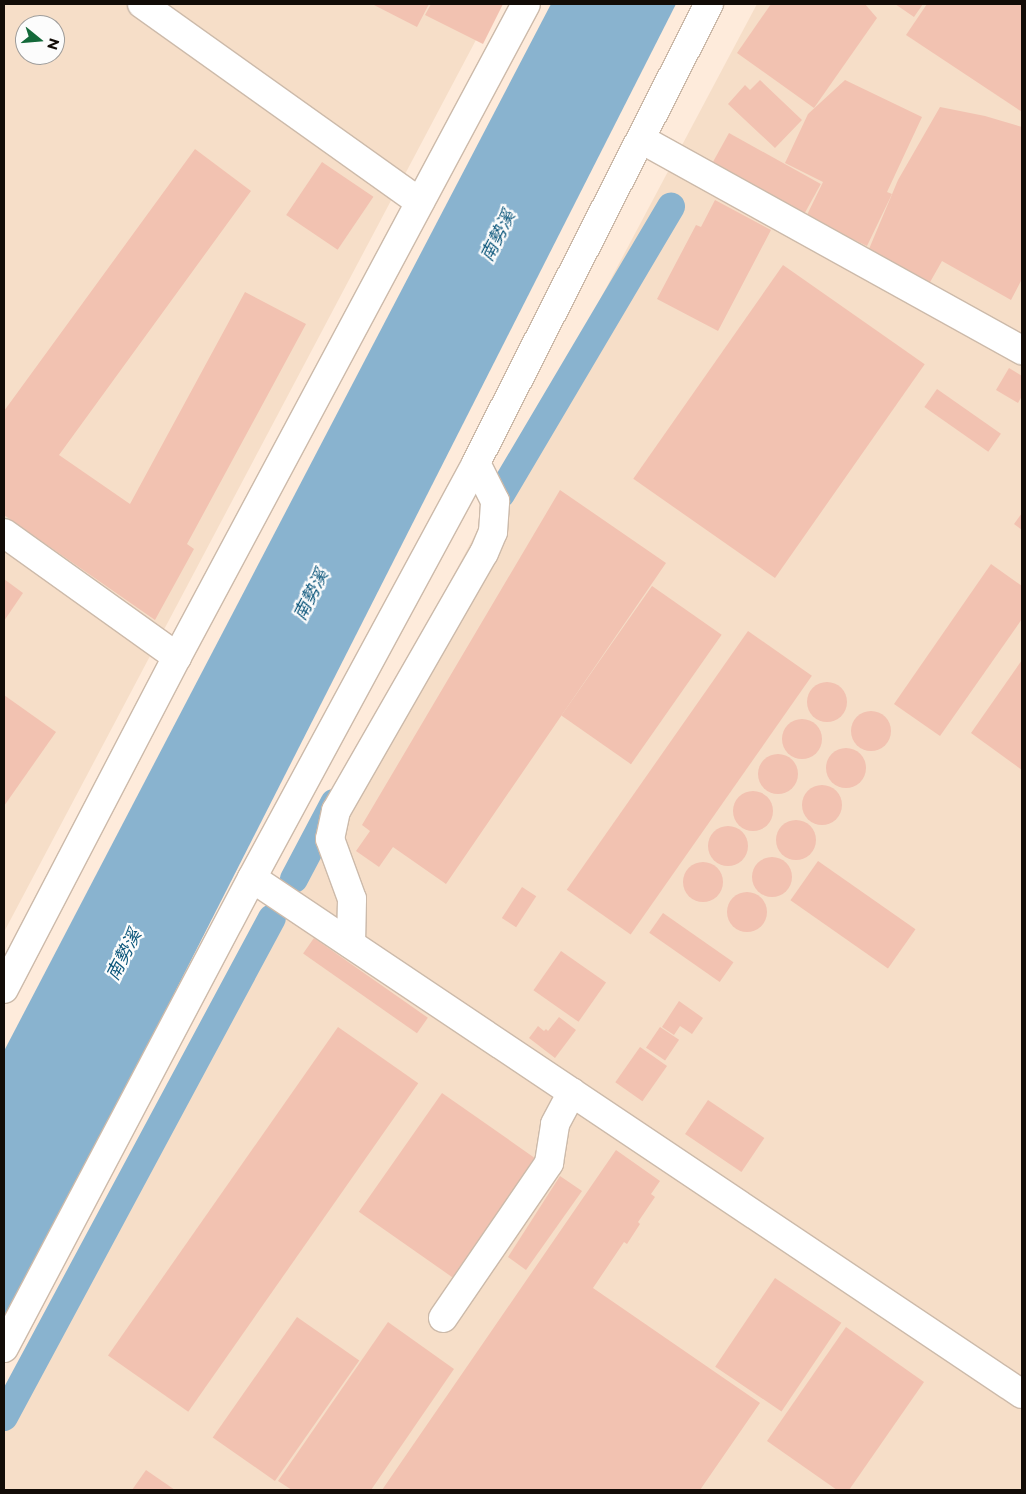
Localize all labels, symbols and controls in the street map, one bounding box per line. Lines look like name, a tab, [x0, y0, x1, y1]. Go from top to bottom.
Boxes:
north arrow	[15, 15, 65, 65]
text: N	[43, 36, 64, 52]
water label: 南勢溪	[476, 207, 520, 265]
water label: 南勢溪	[289, 566, 333, 624]
water label: 南勢溪	[102, 926, 146, 984]

